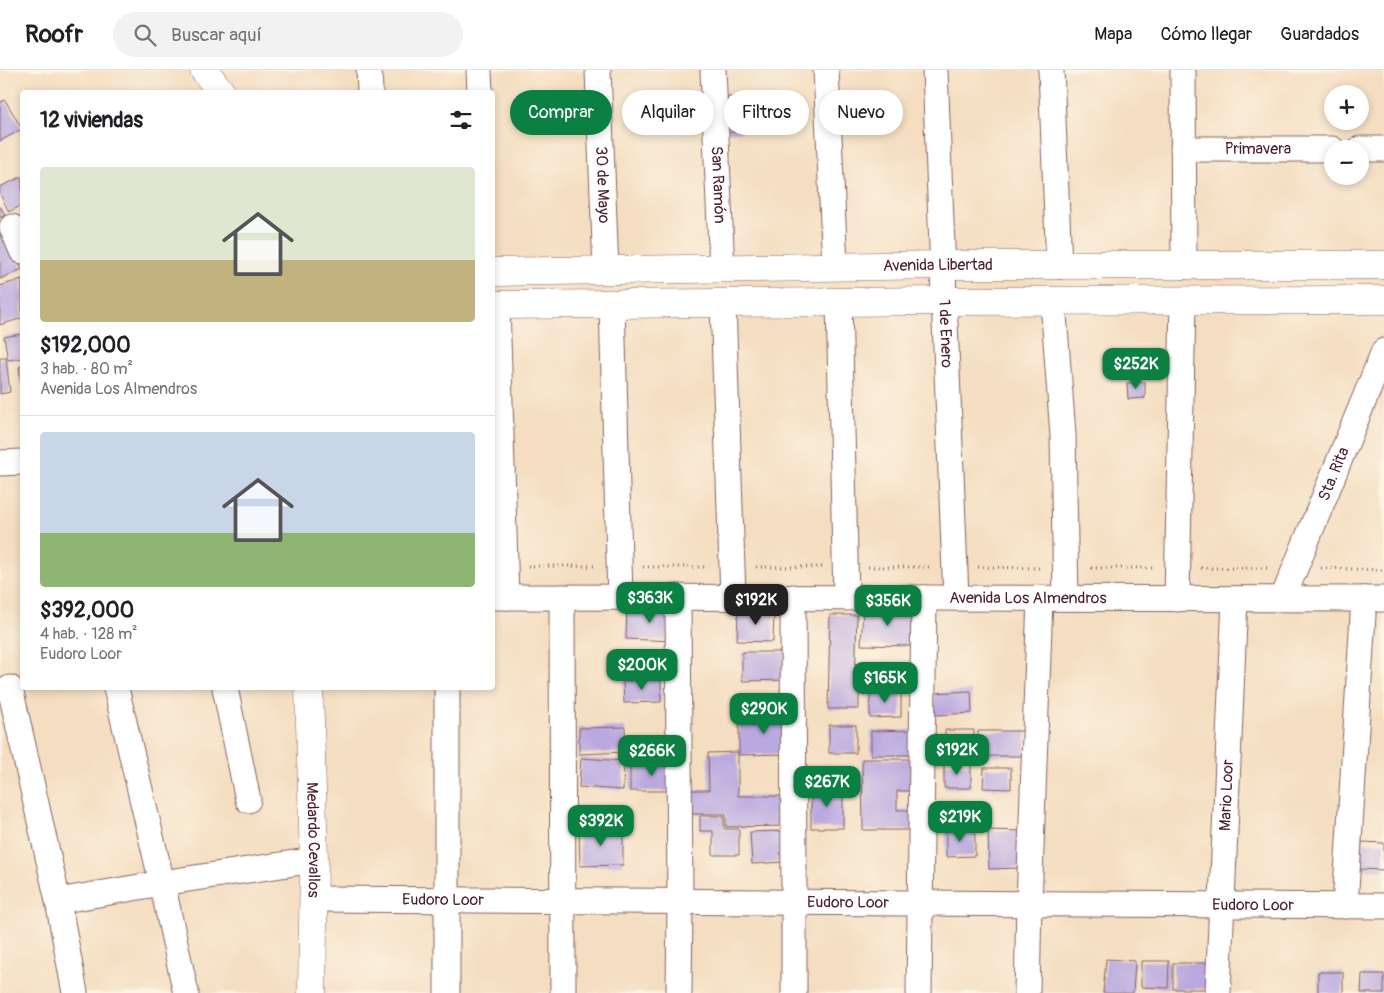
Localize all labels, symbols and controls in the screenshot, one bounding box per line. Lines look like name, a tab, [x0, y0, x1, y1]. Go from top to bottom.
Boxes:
search box	[113, 12, 463, 57]
text: Roofr	[25, 20, 83, 49]
icon: search	[131, 21, 159, 49]
text: Buscar aquí	[171, 23, 262, 47]
text: Mapa	[1094, 23, 1132, 46]
text: Cómo llegar	[1160, 23, 1252, 46]
text: Guardados	[1280, 23, 1359, 46]
map controls	[1324, 85, 1369, 185]
button: +	[1324, 85, 1369, 130]
chip: Comprar	[510, 90, 612, 135]
chip: Alquilar	[622, 90, 714, 135]
chip: Filtros	[724, 90, 809, 135]
chip: Nuevo	[819, 90, 903, 135]
icon: filters	[447, 106, 475, 134]
text: 12 viviendas	[40, 107, 143, 134]
street label: Primavera	[1225, 139, 1291, 159]
button: −	[1324, 140, 1369, 185]
street label: 30 de Mayo	[591, 146, 614, 224]
street label: San Ramón	[706, 146, 730, 224]
icon: home	[213, 199, 303, 289]
street label: Avenida Libertad	[883, 255, 993, 276]
street label: 1 de Enero	[934, 299, 957, 369]
text: $192,000	[40, 332, 131, 359]
pin: $252K	[1101, 348, 1171, 390]
text: $252K	[1114, 354, 1158, 374]
text: 3 hab. · 80 m²	[40, 359, 133, 379]
text: Avenida Los Almendros	[40, 379, 197, 399]
street label: Sta. Rita	[1314, 444, 1354, 504]
icon: home	[213, 465, 303, 555]
pin: $363K	[615, 582, 685, 624]
pin: $192K	[721, 584, 791, 626]
pin: $356K	[853, 584, 923, 627]
text: $363K	[627, 588, 673, 608]
street label: Avenida Los Almendros	[949, 588, 1107, 608]
text: $192K	[735, 590, 777, 610]
text: $356K	[865, 591, 911, 611]
text: $392,000	[40, 597, 134, 624]
text: 4 hab. · 128 m²	[40, 624, 138, 644]
text: Eudoro Loor	[40, 644, 122, 664]
pin: $200K	[607, 648, 677, 691]
text: $200K	[617, 655, 667, 675]
pin: $165K	[850, 662, 920, 704]
text: $165K	[864, 668, 906, 688]
pin: $290K	[729, 692, 799, 735]
text: $290K	[741, 699, 787, 719]
pin: $266K	[617, 734, 687, 777]
pin: $192K	[922, 734, 992, 776]
text: $192K	[936, 740, 978, 760]
text: $266K	[629, 741, 675, 761]
street label: Mario Loor	[1215, 759, 1238, 831]
pin: $267K	[792, 766, 862, 808]
text: $267K	[805, 772, 849, 792]
street label: Medardo Cevallos	[302, 782, 324, 898]
pin: $219K	[925, 800, 995, 843]
pin: $392K	[566, 804, 636, 847]
text: $219K	[939, 807, 981, 827]
text: $392K	[579, 811, 623, 831]
street label: Eudoro Loor	[402, 890, 484, 910]
street label: Eudoro Loor	[807, 892, 889, 913]
street label: Eudoro Loor	[1212, 895, 1294, 915]

